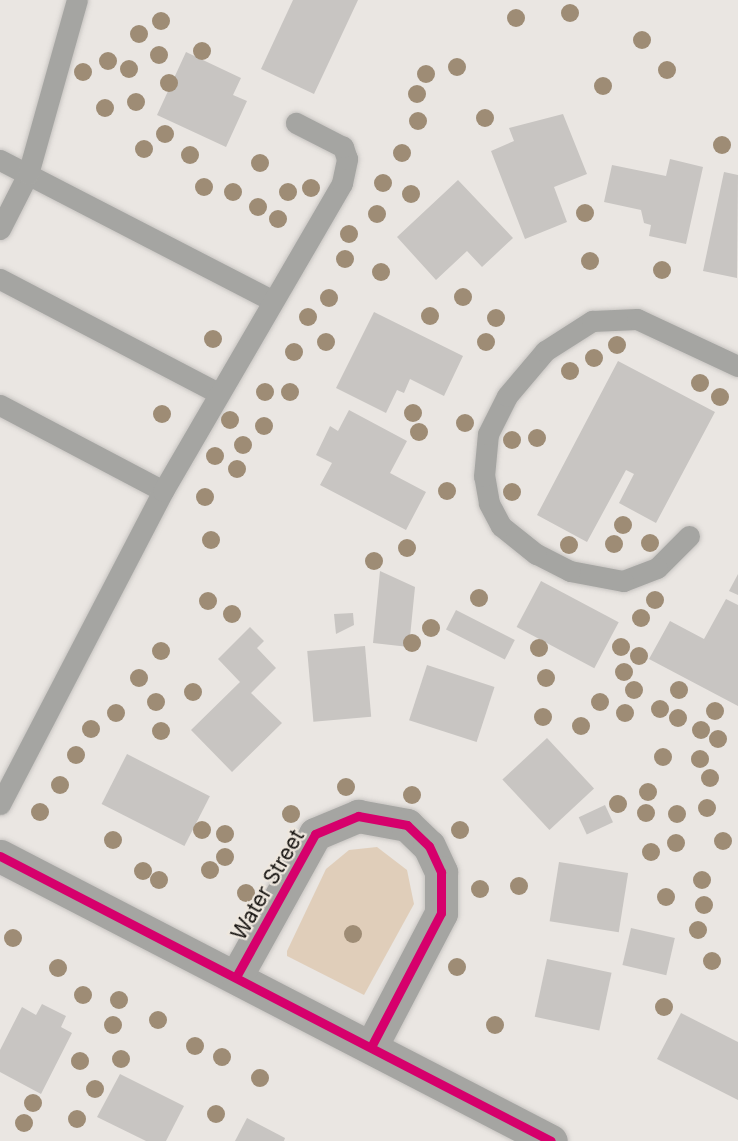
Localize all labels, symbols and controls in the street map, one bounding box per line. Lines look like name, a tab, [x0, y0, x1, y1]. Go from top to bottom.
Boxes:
street label: Water Street	[226, 825, 310, 945]

